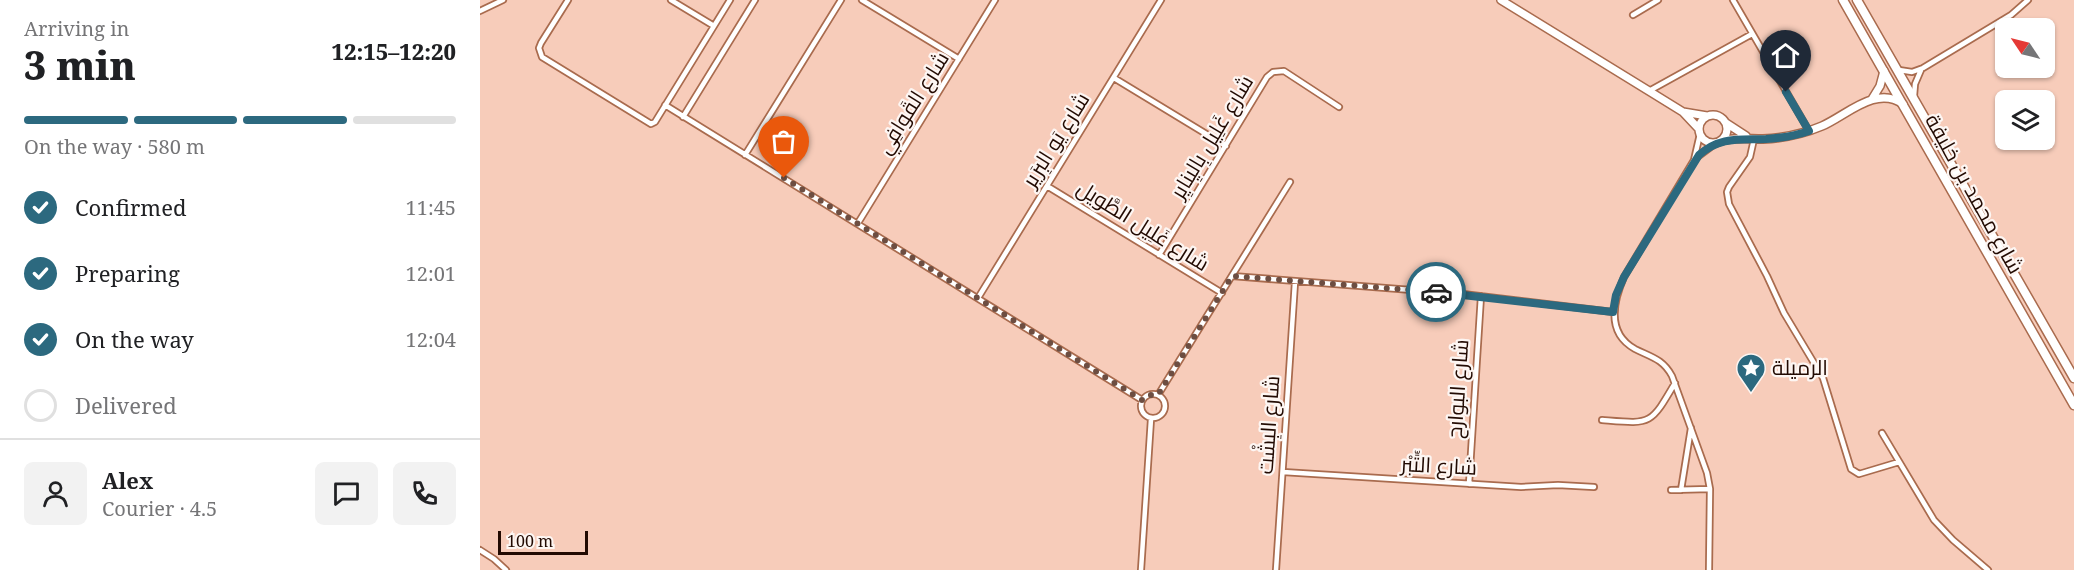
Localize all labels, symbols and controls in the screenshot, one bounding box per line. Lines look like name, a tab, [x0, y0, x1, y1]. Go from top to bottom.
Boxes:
text: Arriving in	[24, 15, 129, 42]
north arrow	[1995, 18, 2055, 78]
map controls	[1995, 18, 2055, 150]
pin	[1760, 30, 1811, 92]
text: 12:15–12:20	[332, 36, 456, 66]
text: 3 min	[24, 38, 136, 91]
icon: home	[1769, 39, 1802, 72]
street label: شارع القَوافِي	[870, 46, 957, 161]
street label: شارع غَلِيل بِاليِنايِر	[1163, 70, 1260, 205]
street label: شارع يَو البِرَير	[1014, 87, 1096, 194]
button: layers	[1995, 90, 2055, 150]
street label: شارع محمد بن خليفة	[1918, 109, 2030, 279]
pin	[758, 116, 809, 178]
icon: bag	[767, 125, 800, 158]
text: On the way · 580 m	[24, 133, 205, 160]
street label: شارع غَلِيل الطَّويل	[1072, 173, 1215, 278]
icon: check	[24, 191, 57, 224]
text: Confirmed	[75, 192, 186, 222]
text: 11:45	[406, 194, 456, 221]
icon: check	[24, 257, 57, 290]
text: Preparing	[75, 258, 180, 288]
text: 12:01	[406, 260, 456, 287]
courier	[1406, 262, 1466, 322]
icon: car	[1420, 276, 1453, 309]
icon: check	[24, 323, 57, 356]
text: On the way	[75, 324, 194, 354]
text: 12:04	[406, 326, 456, 353]
street label: شارع البوارح	[1440, 338, 1475, 439]
place icon: الرميلة	[1735, 352, 1767, 394]
place label: الرميلة	[1772, 353, 1828, 381]
street label: شارع البِشْت	[1250, 375, 1286, 475]
text: Delivered	[75, 390, 177, 420]
street label: شارع التِّبْر	[1399, 449, 1478, 482]
button: person	[24, 462, 87, 525]
button: chat	[315, 462, 378, 525]
button: phone	[393, 462, 456, 525]
text: Alex	[102, 465, 153, 495]
text: Courier · 4.5	[102, 495, 217, 522]
scale bar	[498, 528, 588, 556]
text: 100 m	[507, 530, 553, 552]

